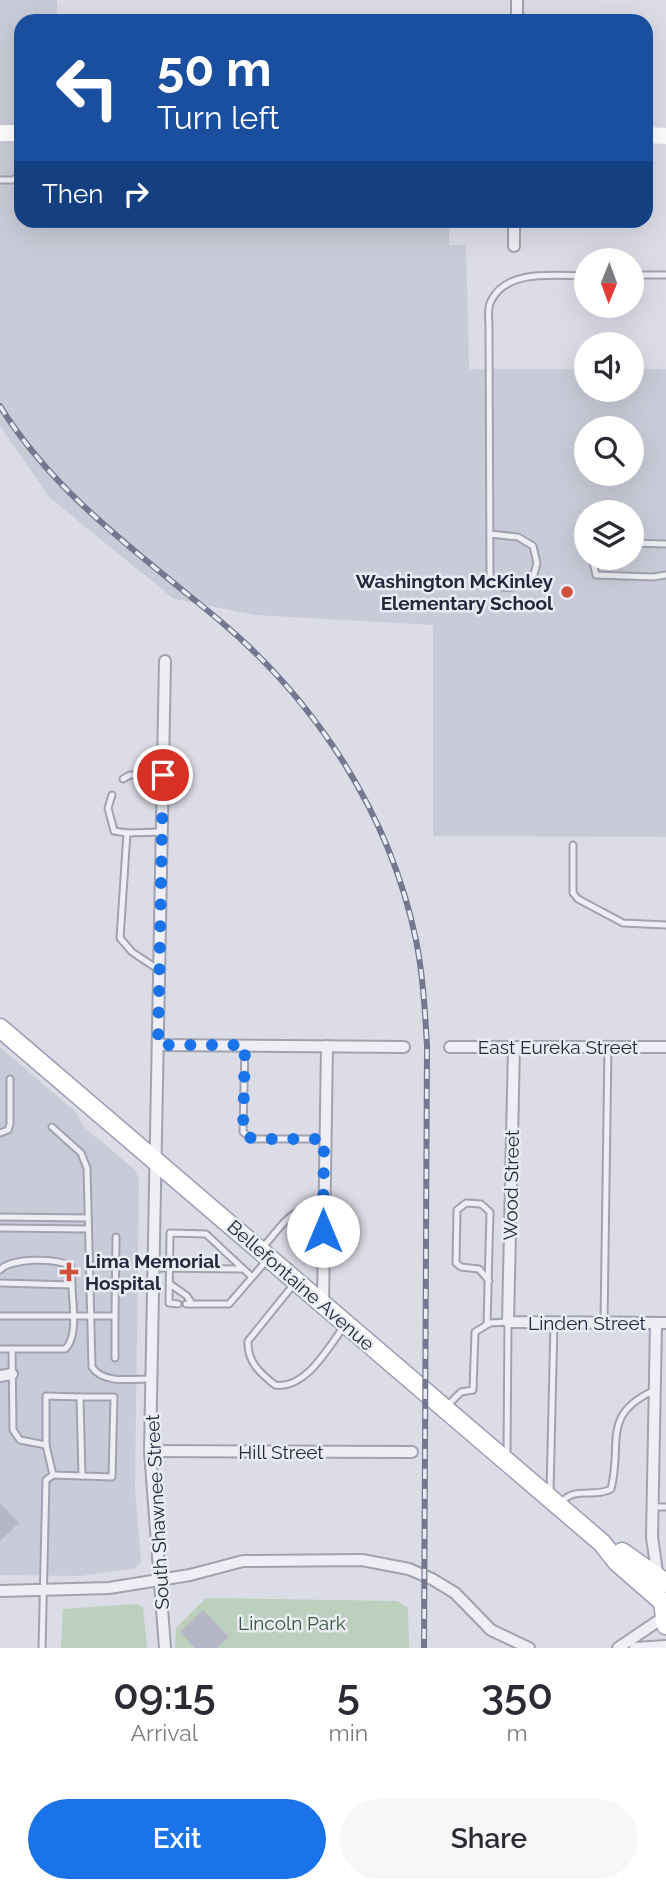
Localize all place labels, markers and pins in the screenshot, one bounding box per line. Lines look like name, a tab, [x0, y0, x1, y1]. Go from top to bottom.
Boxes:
place label: Washington McKinley Elementary School	[356, 570, 554, 614]
marker: Washington McKinley Elementary School	[559, 584, 575, 600]
pin	[133, 745, 193, 805]
place label: Lima Memorial Hospital	[85, 1250, 221, 1294]
marker: Lima Memorial Hospital	[59, 1262, 79, 1282]

